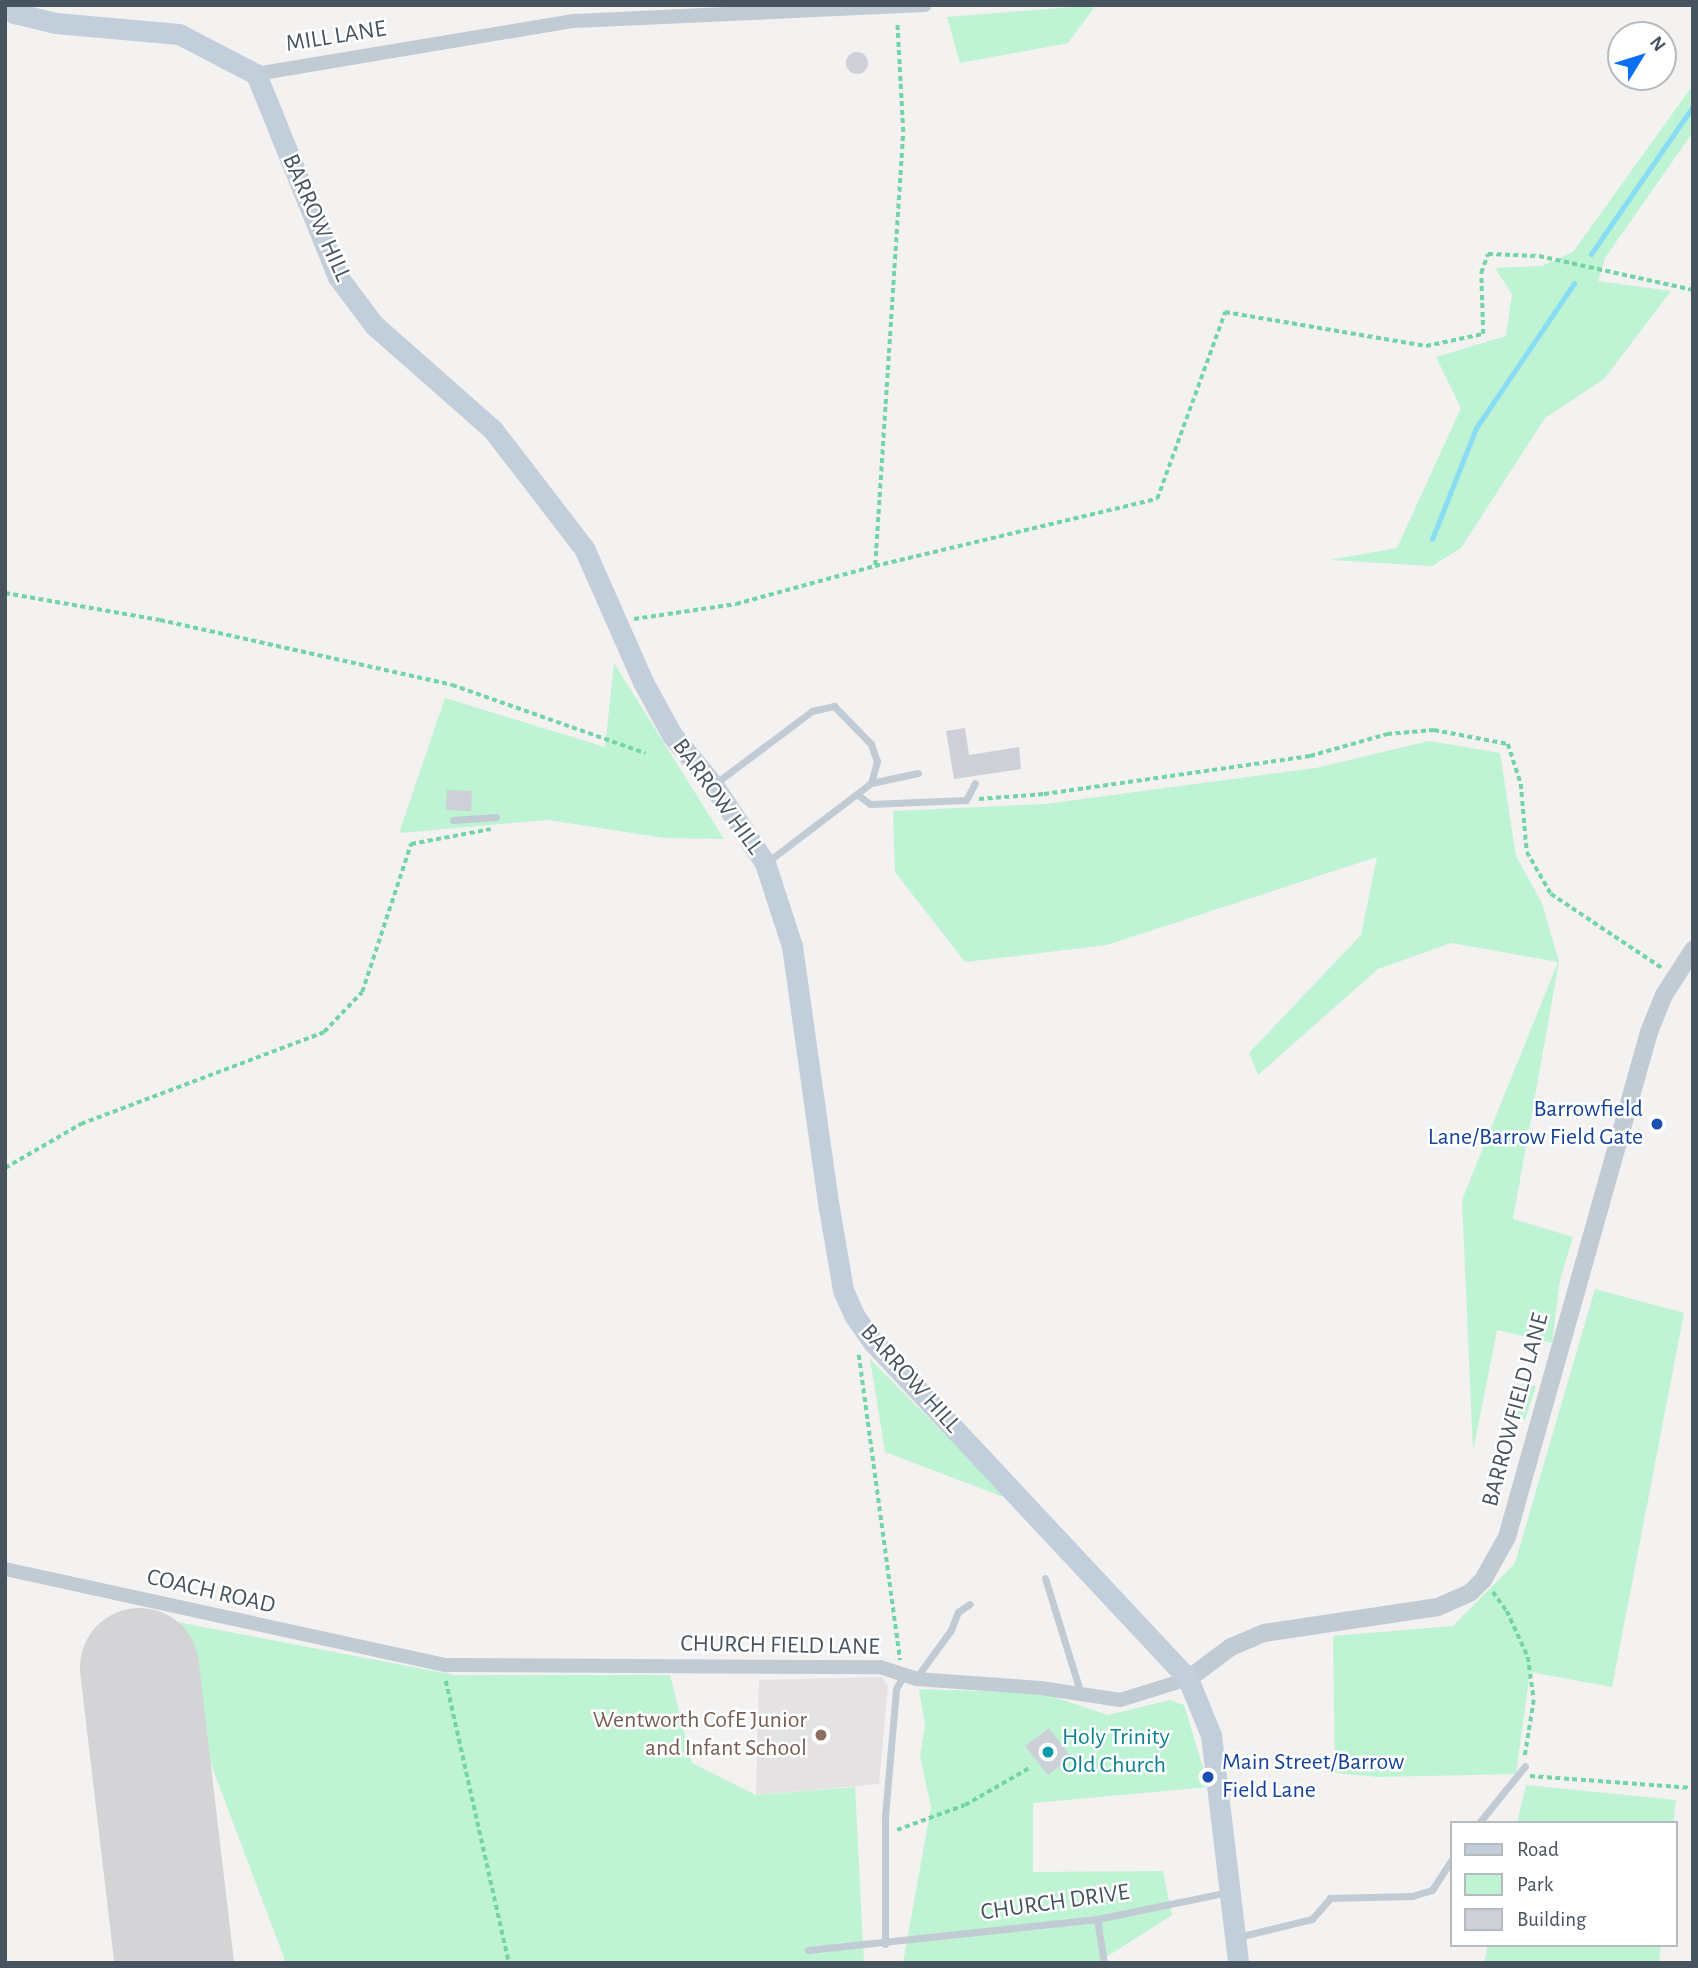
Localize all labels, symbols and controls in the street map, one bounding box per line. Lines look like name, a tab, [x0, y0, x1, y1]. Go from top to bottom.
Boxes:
street label: MILL LANE	[284, 15, 388, 59]
north arrow	[1607, 21, 1677, 91]
text: N	[1646, 33, 1669, 55]
street label: BARROW HILL	[275, 150, 357, 286]
street label: BARROW HILL	[665, 733, 769, 861]
place label: Barrowfield Lane/Barrow Field Gate	[1428, 1096, 1643, 1152]
marker: Barrowfield Lane/Barrow Field Gate	[1649, 1116, 1665, 1132]
street label: BARROWFIELD LANE	[1476, 1310, 1556, 1510]
street label: BARROW HILL	[854, 1319, 966, 1439]
street label: COACH ROAD	[144, 1563, 278, 1621]
street label: CHURCH FIELD LANE	[680, 1630, 880, 1662]
place label: Wentworth CofE Junior and Infant School	[593, 1707, 807, 1763]
place label: Holy Trinity Old Church	[1062, 1724, 1170, 1780]
marker: Wentworth CofE Junior and Infant School	[813, 1727, 829, 1743]
marker: Holy Trinity Old Church	[1040, 1744, 1056, 1760]
place label: Main Street/Barrow Field Lane	[1222, 1749, 1404, 1805]
marker: Main Street/Barrow Field Lane	[1200, 1769, 1216, 1785]
legend	[1450, 1821, 1677, 1947]
text: Road	[1517, 1839, 1559, 1860]
text: Park	[1517, 1874, 1553, 1895]
street label: CHURCH DRIVE	[979, 1878, 1131, 1928]
text: Building	[1517, 1909, 1586, 1930]

